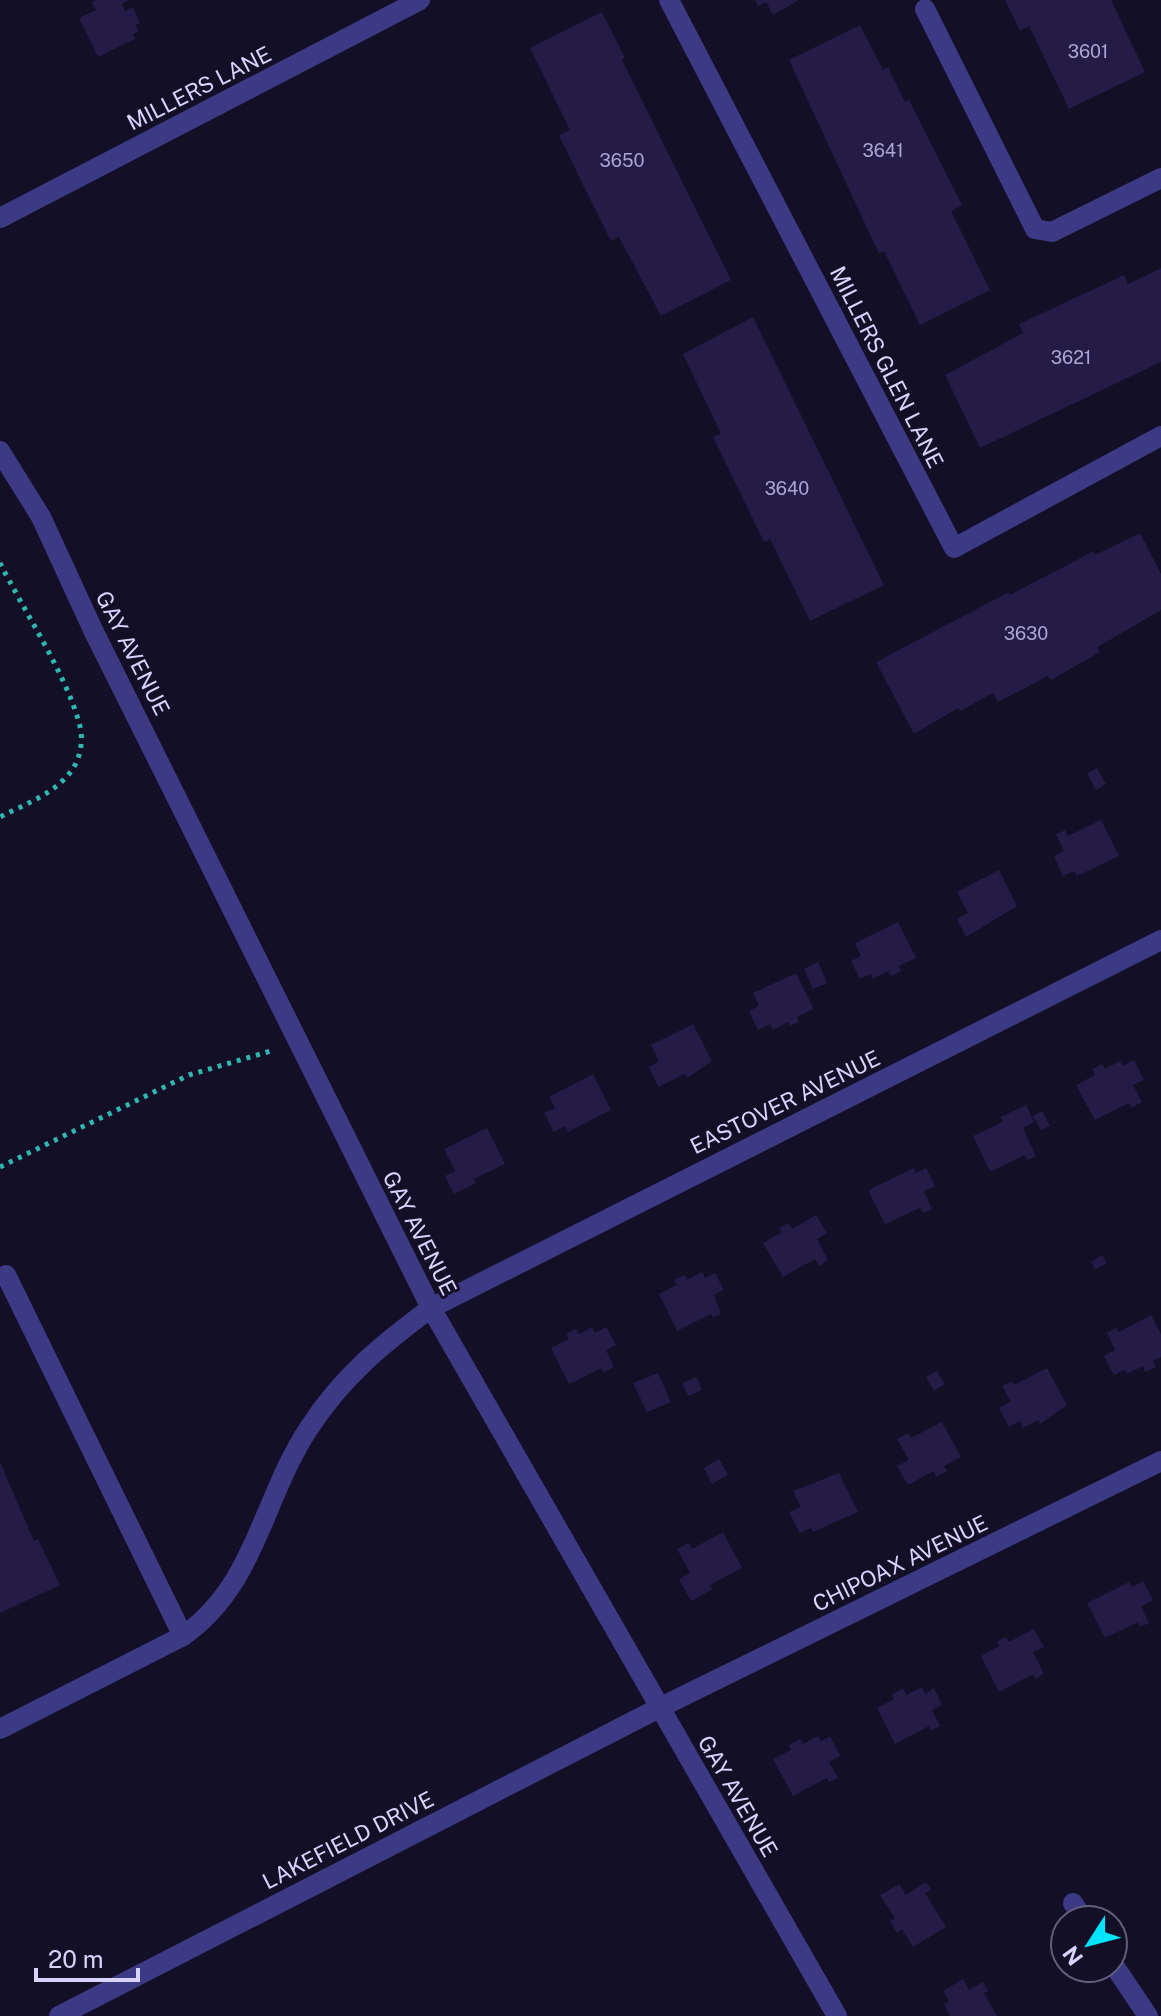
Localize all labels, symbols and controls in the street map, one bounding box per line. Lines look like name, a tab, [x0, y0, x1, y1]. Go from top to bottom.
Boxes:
street label: MILLERS LANE	[123, 40, 275, 136]
house number: 3601	[1068, 41, 1108, 62]
house number: 3641	[862, 140, 904, 161]
house number: 3650	[600, 150, 644, 171]
street label: MILLERS GLEN LANE	[825, 262, 949, 472]
house number: 3621	[1051, 347, 1091, 368]
house number: 3640	[765, 478, 809, 499]
street label: GAY AVENUE	[91, 587, 175, 719]
house number: 3630	[1004, 623, 1048, 644]
street label: EASTOVER AVENUE	[686, 1045, 884, 1159]
street label: GAY AVENUE	[378, 1167, 462, 1299]
street label: CHIPOAX AVENUE	[808, 1509, 992, 1617]
street label: GAY AVENUE	[693, 1731, 783, 1861]
street label: LAKEFIELD DRIVE	[258, 1786, 438, 1894]
north arrow	[1049, 1904, 1129, 1984]
scale bar	[36, 1932, 138, 1982]
text: N	[1057, 1941, 1088, 1970]
text: 20 m	[48, 1945, 104, 1973]

